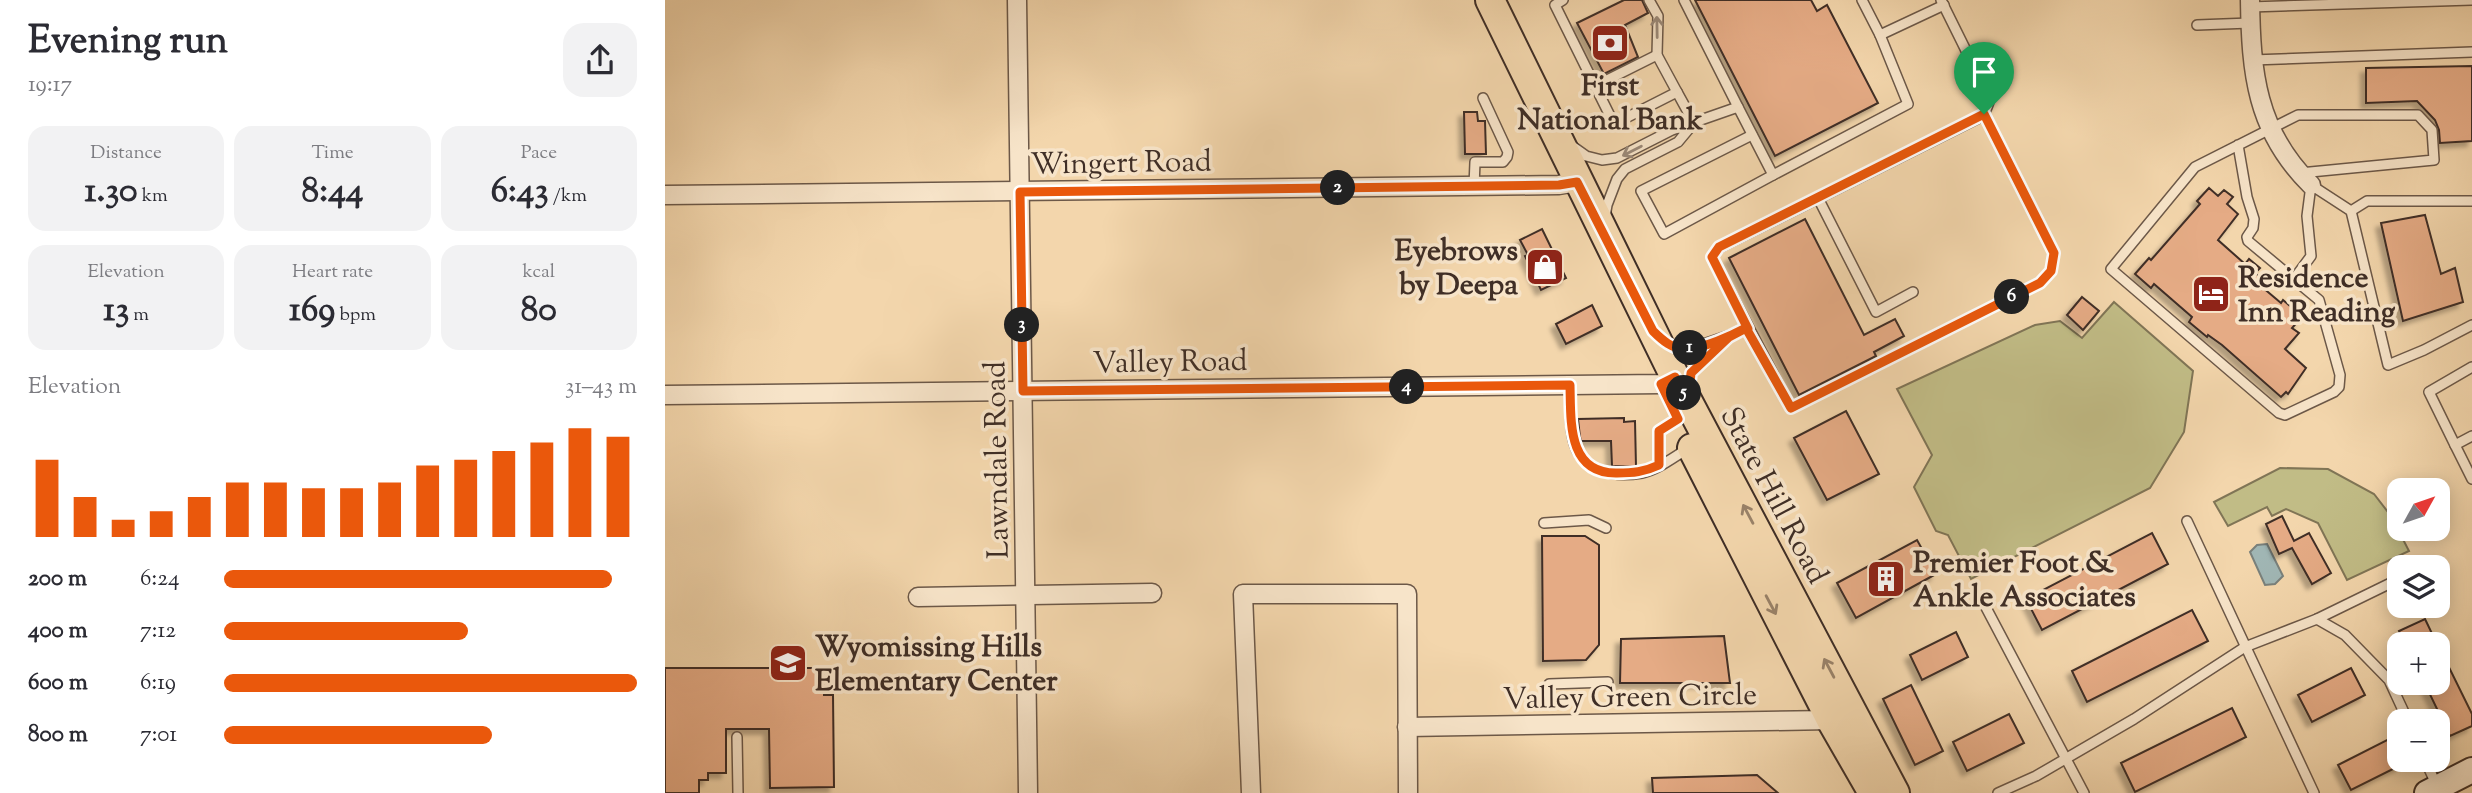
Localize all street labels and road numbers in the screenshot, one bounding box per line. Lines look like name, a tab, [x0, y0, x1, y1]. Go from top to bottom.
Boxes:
street label: Wingert Road	[1030, 141, 1212, 188]
street label: Valley Road	[1092, 341, 1248, 386]
street label: Lawndale Road	[975, 361, 1022, 559]
street label: State Hill Road	[1708, 400, 1838, 592]
street label: Valley Green Circle	[1503, 675, 1758, 722]

